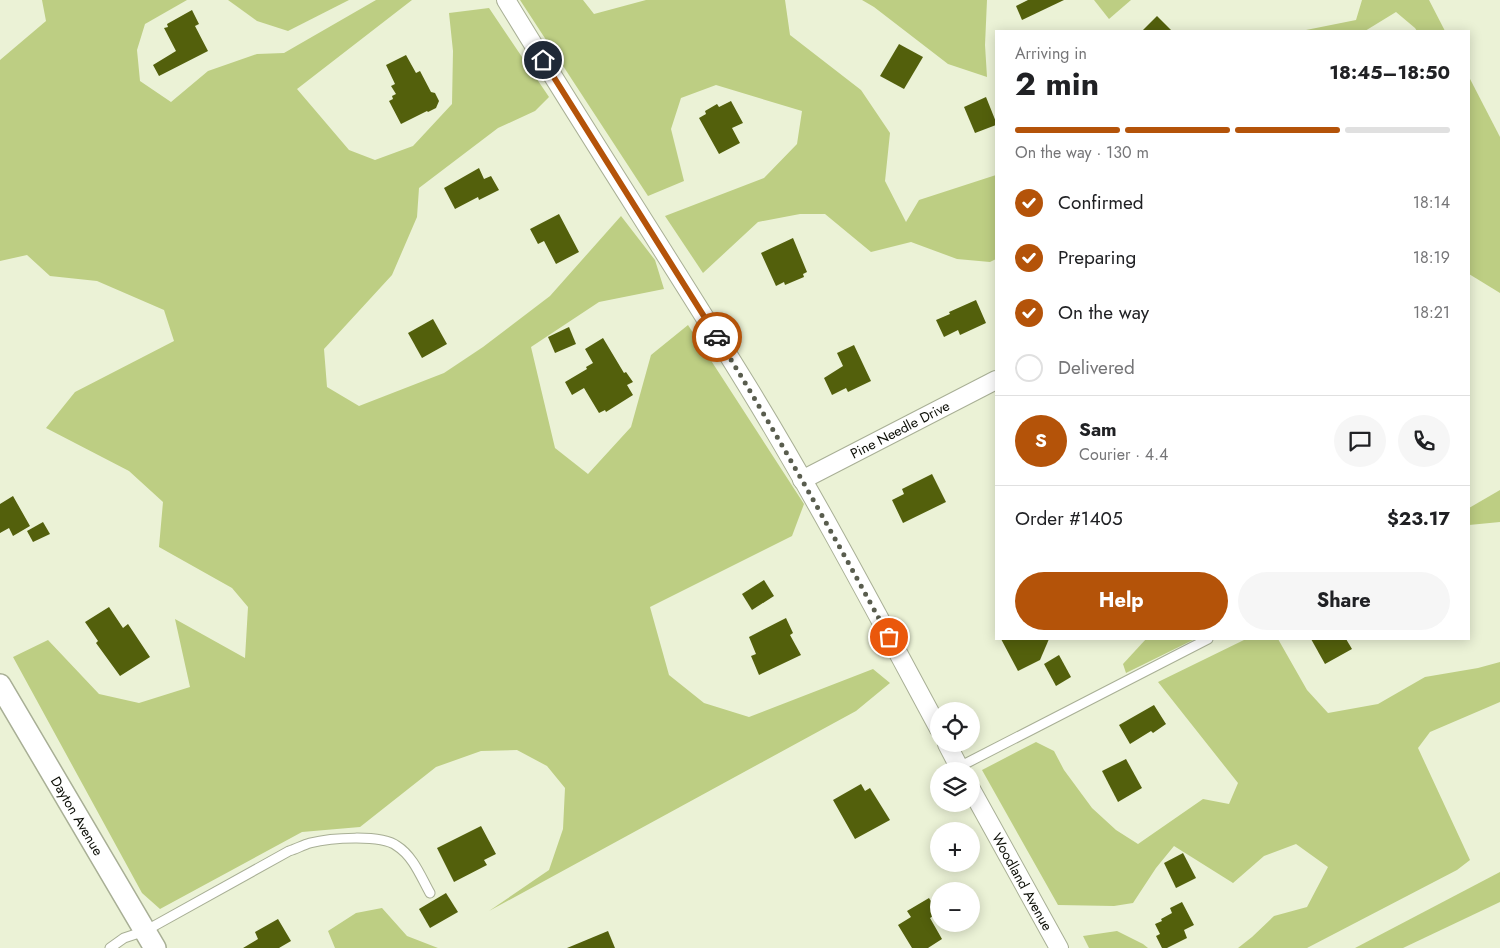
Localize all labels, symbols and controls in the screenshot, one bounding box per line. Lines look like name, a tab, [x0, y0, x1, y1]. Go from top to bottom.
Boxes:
pin	[522, 39, 564, 81]
text: Arriving in	[1015, 42, 1087, 65]
icon: home	[529, 46, 557, 74]
text: 18:45–18:50	[1329, 59, 1450, 86]
text: 2 min	[1015, 61, 1099, 107]
text: On the way · 130 m	[1015, 141, 1149, 164]
icon: check	[1015, 189, 1043, 217]
text: Confirmed	[1058, 189, 1144, 216]
text: 18:14	[1413, 191, 1450, 214]
icon: check	[1015, 244, 1043, 272]
text: Preparing	[1058, 244, 1136, 271]
text: 18:19	[1413, 246, 1450, 269]
icon: check	[1015, 299, 1043, 327]
text: On the way	[1058, 299, 1149, 326]
text: 18:21	[1413, 301, 1450, 324]
courier	[692, 312, 742, 362]
icon: car	[703, 323, 731, 351]
text: Delivered	[1058, 354, 1135, 381]
street label: Pine Needle Drive	[847, 396, 953, 464]
button: chat	[1334, 415, 1386, 467]
button: phone	[1398, 415, 1450, 467]
text: Sam	[1079, 416, 1117, 443]
text: S	[1035, 427, 1047, 454]
text: Courier · 4.4	[1079, 443, 1168, 466]
text: Order #1405	[1015, 505, 1123, 532]
text: $23.17	[1387, 505, 1450, 532]
button: Help	[1015, 572, 1228, 630]
button: Share	[1238, 572, 1450, 630]
pin	[868, 616, 910, 658]
icon: bag	[875, 623, 903, 651]
map controls	[930, 702, 980, 932]
button: locate	[930, 702, 980, 752]
button: layers	[930, 762, 980, 812]
street label: Dayton Avenue	[46, 773, 108, 859]
button: +	[930, 822, 980, 872]
street label: Woodland Avenue	[987, 829, 1058, 934]
button: −	[930, 882, 980, 932]

